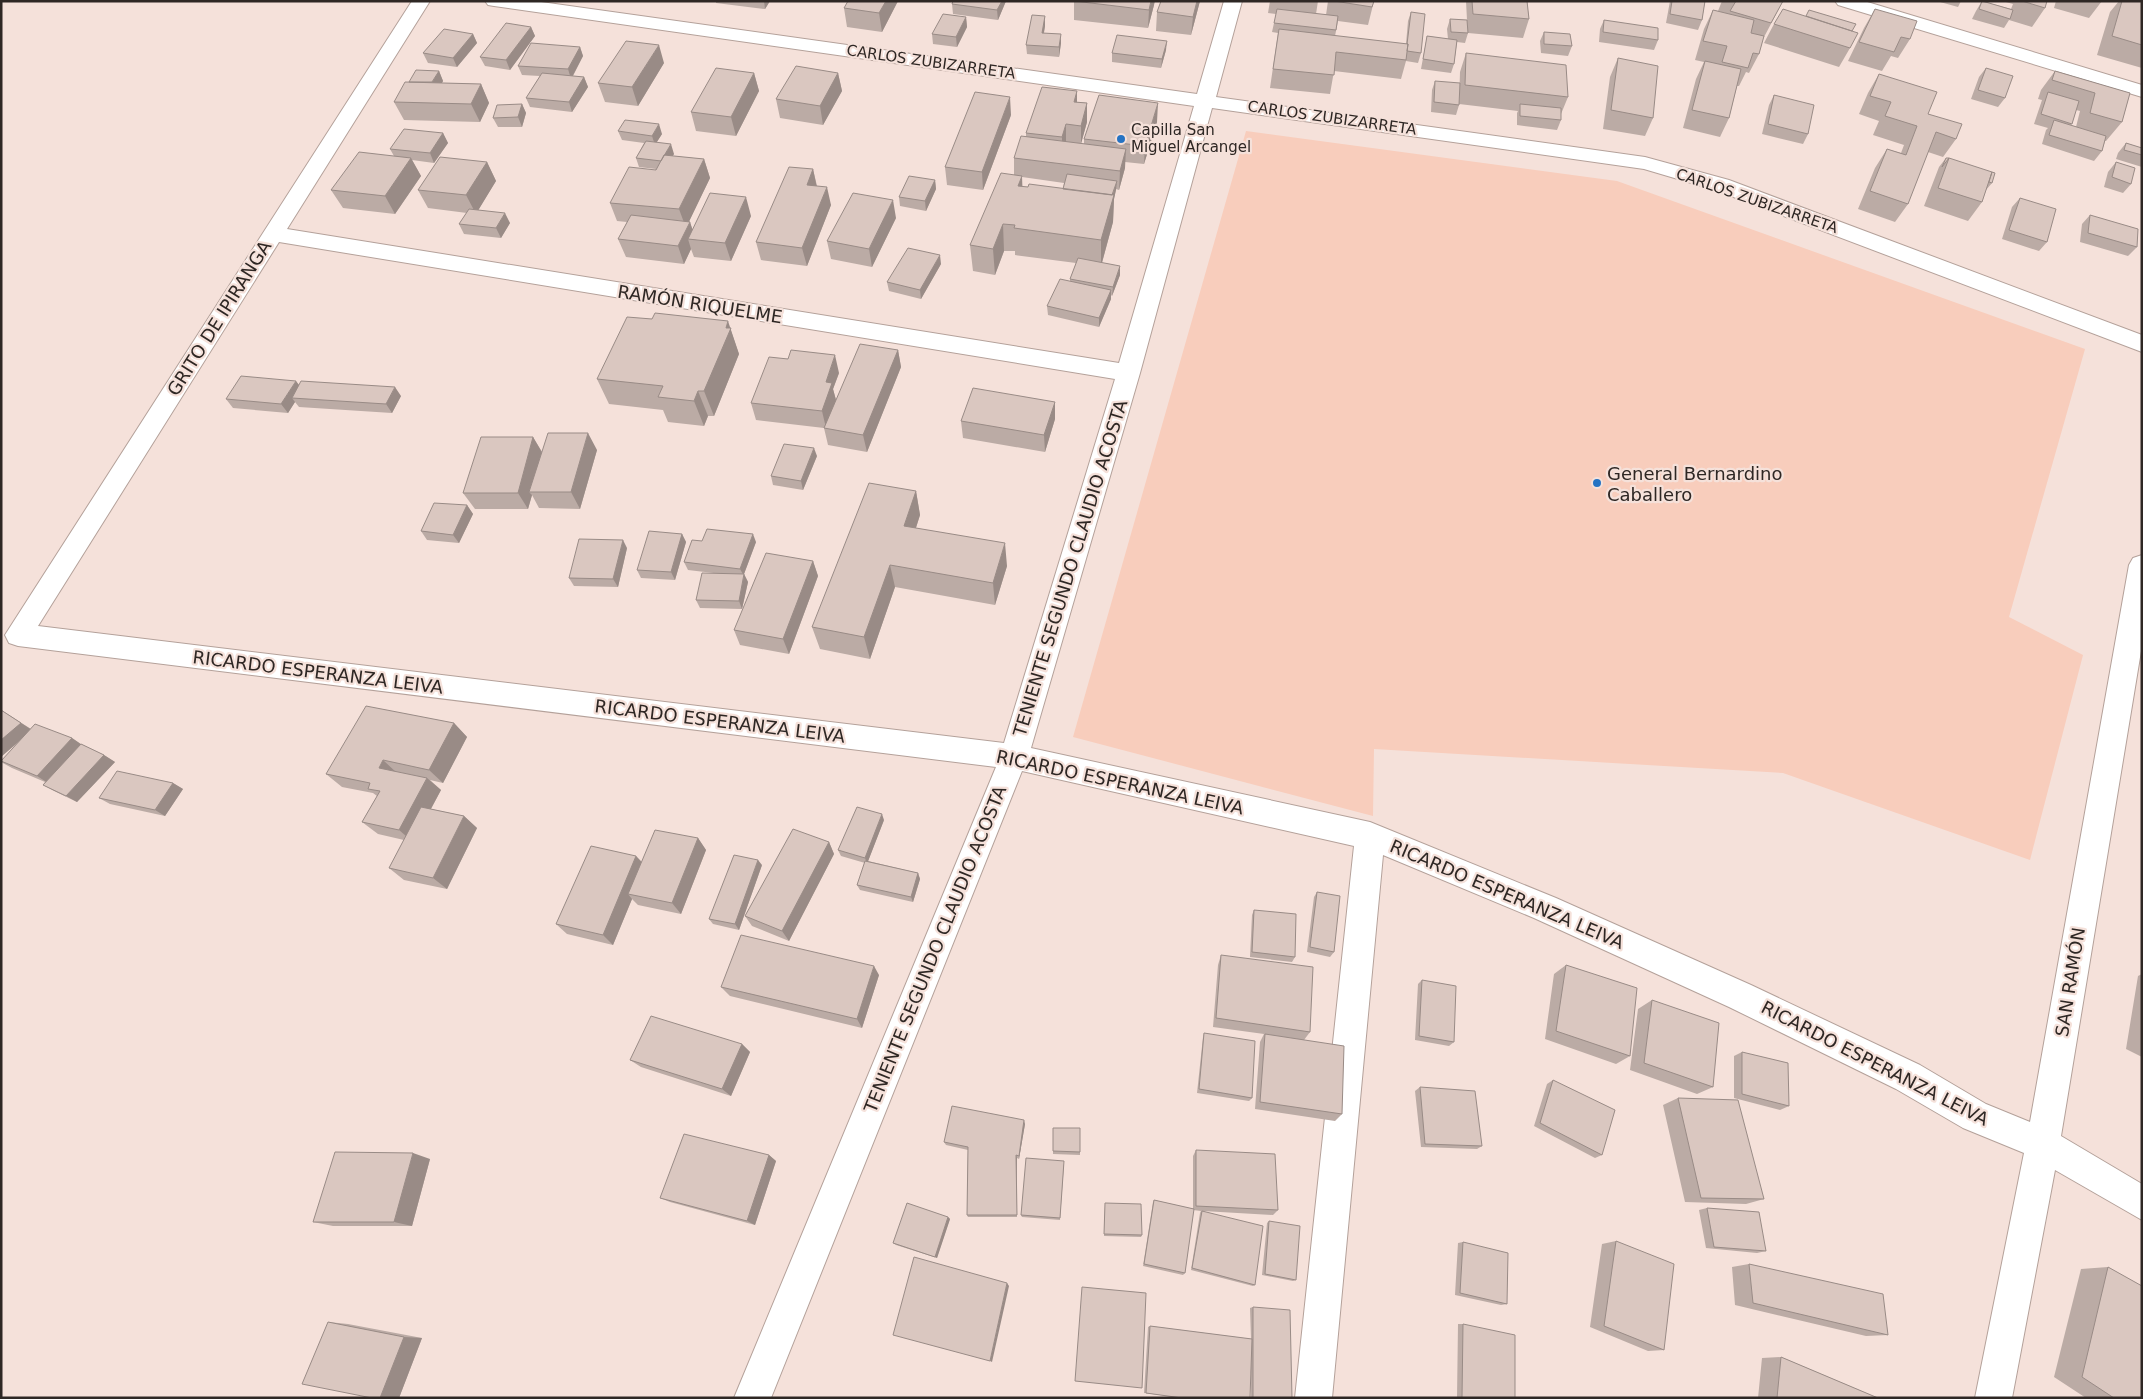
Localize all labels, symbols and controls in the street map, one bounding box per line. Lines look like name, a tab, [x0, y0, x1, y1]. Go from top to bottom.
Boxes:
street label: CARLOS ZUBIZARRETA	[845, 41, 1017, 83]
street label: CARLOS ZUBIZARRETA	[1246, 97, 1418, 139]
place label: Capilla San Miguel Arcangel	[1131, 121, 1251, 156]
marker: Capilla San Miguel Arcangel	[1115, 133, 1127, 145]
street label: CARLOS ZUBIZARRETA	[1674, 165, 1841, 237]
street label: GRITO DE IPIRANGA	[163, 236, 276, 399]
street label: RAMÓN RIQUELME	[616, 281, 784, 327]
street label: TENIENTE SEGUNDO CLAUDIO ACOSTA	[1008, 397, 1132, 740]
place label: General Bernardino Caballero	[1607, 463, 1783, 505]
marker: General Bernardino Caballero	[1591, 477, 1603, 489]
street label: RICARDO ESPERANZA LEIVA	[192, 646, 445, 698]
street label: RICARDO ESPERANZA LEIVA	[594, 695, 847, 747]
street label: RICARDO ESPERANZA LEIVA	[995, 746, 1246, 819]
street label: TENIENTE SEGUNDO CLAUDIO ACOSTA	[859, 782, 1011, 1117]
street label: RICARDO ESPERANZA LEIVA	[1387, 835, 1628, 953]
street label: SAN RAMÓN	[2051, 926, 2089, 1038]
street label: RICARDO ESPERANZA LEIVA	[1758, 996, 1993, 1130]

